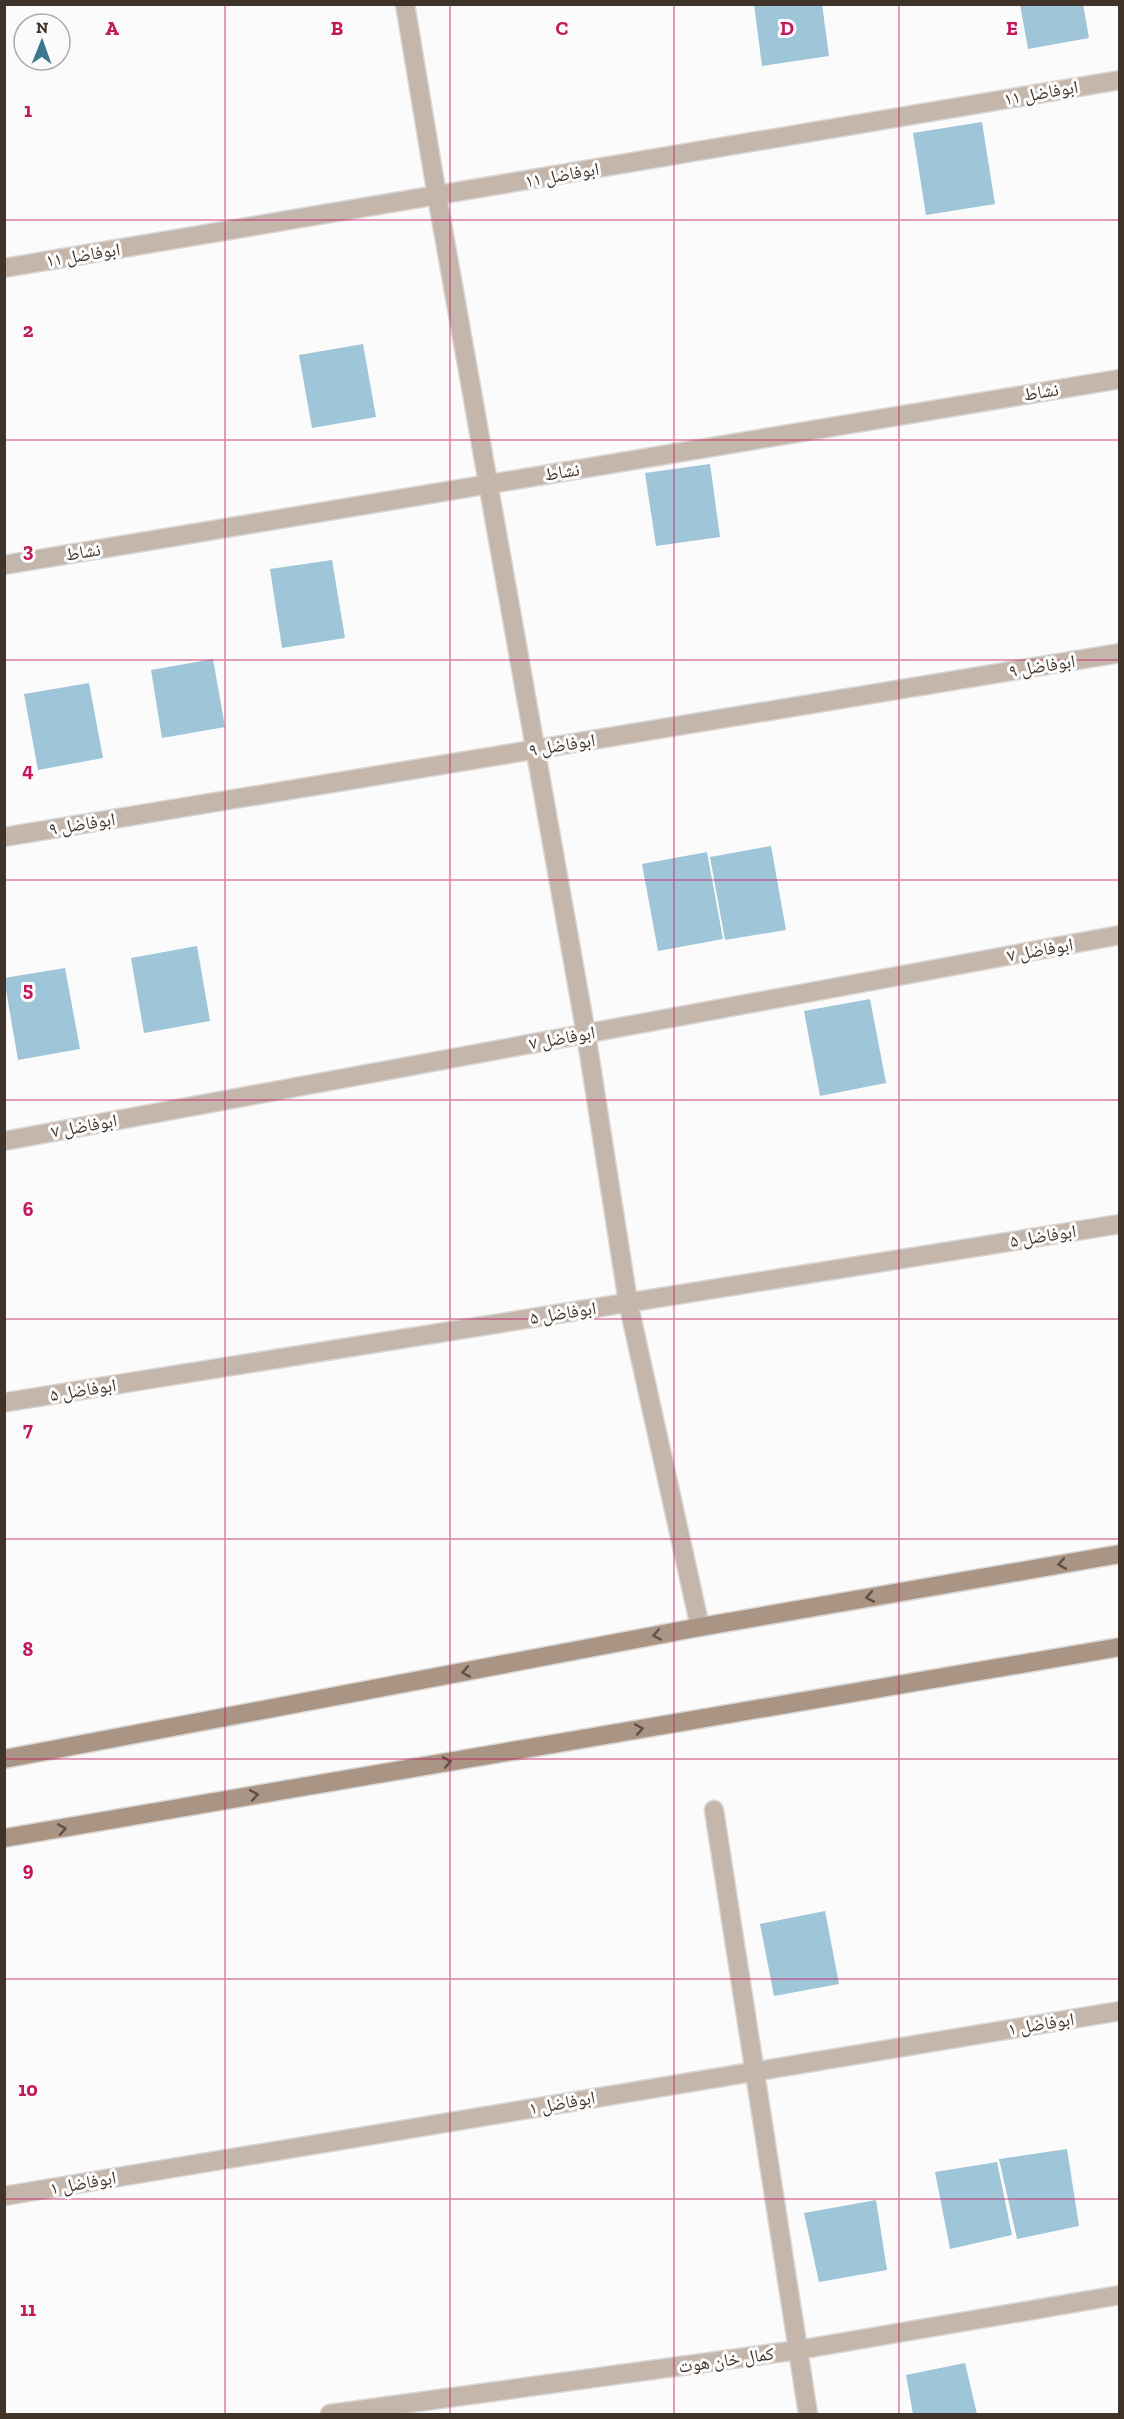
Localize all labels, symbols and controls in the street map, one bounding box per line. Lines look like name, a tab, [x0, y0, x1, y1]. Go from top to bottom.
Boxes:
north arrow	[12, 12, 72, 72]
text: A	[105, 16, 119, 40]
text: B	[331, 16, 343, 40]
text: C	[556, 16, 569, 40]
text: D	[780, 16, 794, 40]
text: E	[1006, 16, 1018, 40]
text: N	[36, 18, 49, 37]
street label: ابوفاضل ۱۱	[1002, 76, 1080, 110]
text: 1	[24, 98, 32, 122]
street label: ابوفاضل ۱۱	[523, 158, 601, 192]
street label: ابوفاضل ۱۱	[44, 238, 122, 272]
text: 2	[23, 318, 34, 342]
street label: نشاط	[1022, 378, 1060, 406]
street label: نشاط	[543, 458, 581, 486]
text: 3	[23, 538, 34, 562]
street label: نشاط	[64, 538, 102, 566]
street label: ابوفاضل ۹	[1007, 650, 1077, 682]
street label: ابوفاضل ۹	[527, 729, 597, 761]
text: 4	[22, 758, 34, 782]
street label: ابوفاضل ۹	[47, 808, 117, 840]
street label: ابوفاضل ۷	[1005, 933, 1075, 967]
text: 5	[23, 977, 33, 1001]
street label: ابوفاضل ۷	[527, 1021, 597, 1055]
street label: ابوفاضل ۷	[49, 1109, 119, 1143]
text: 6	[23, 1197, 34, 1221]
street label: ابوفاضل ۵	[1008, 1220, 1078, 1252]
street label: ابوفاضل ۵	[528, 1297, 598, 1329]
street label: ابوفاضل ۵	[48, 1374, 118, 1406]
text: 7	[23, 1417, 33, 1441]
one-way arrow	[1057, 1557, 1067, 1570]
one-way arrow	[865, 1591, 874, 1603]
one-way arrow	[652, 1628, 662, 1641]
text: 8	[23, 1637, 34, 1661]
one-way arrow	[461, 1665, 471, 1678]
one-way arrow	[634, 1724, 643, 1736]
one-way arrow	[442, 1757, 451, 1769]
one-way arrow	[250, 1790, 259, 1802]
one-way arrow	[58, 1823, 67, 1835]
text: 9	[23, 1857, 34, 1881]
street label: ابوفاضل ۱	[1006, 2008, 1076, 2040]
text: 10	[18, 2077, 38, 2101]
street label: ابوفاضل ۱	[527, 2086, 597, 2120]
street label: ابوفاضل ۱	[48, 2166, 118, 2200]
text: 11	[20, 2297, 36, 2321]
street label: کمال خان هوت	[677, 2342, 776, 2378]

